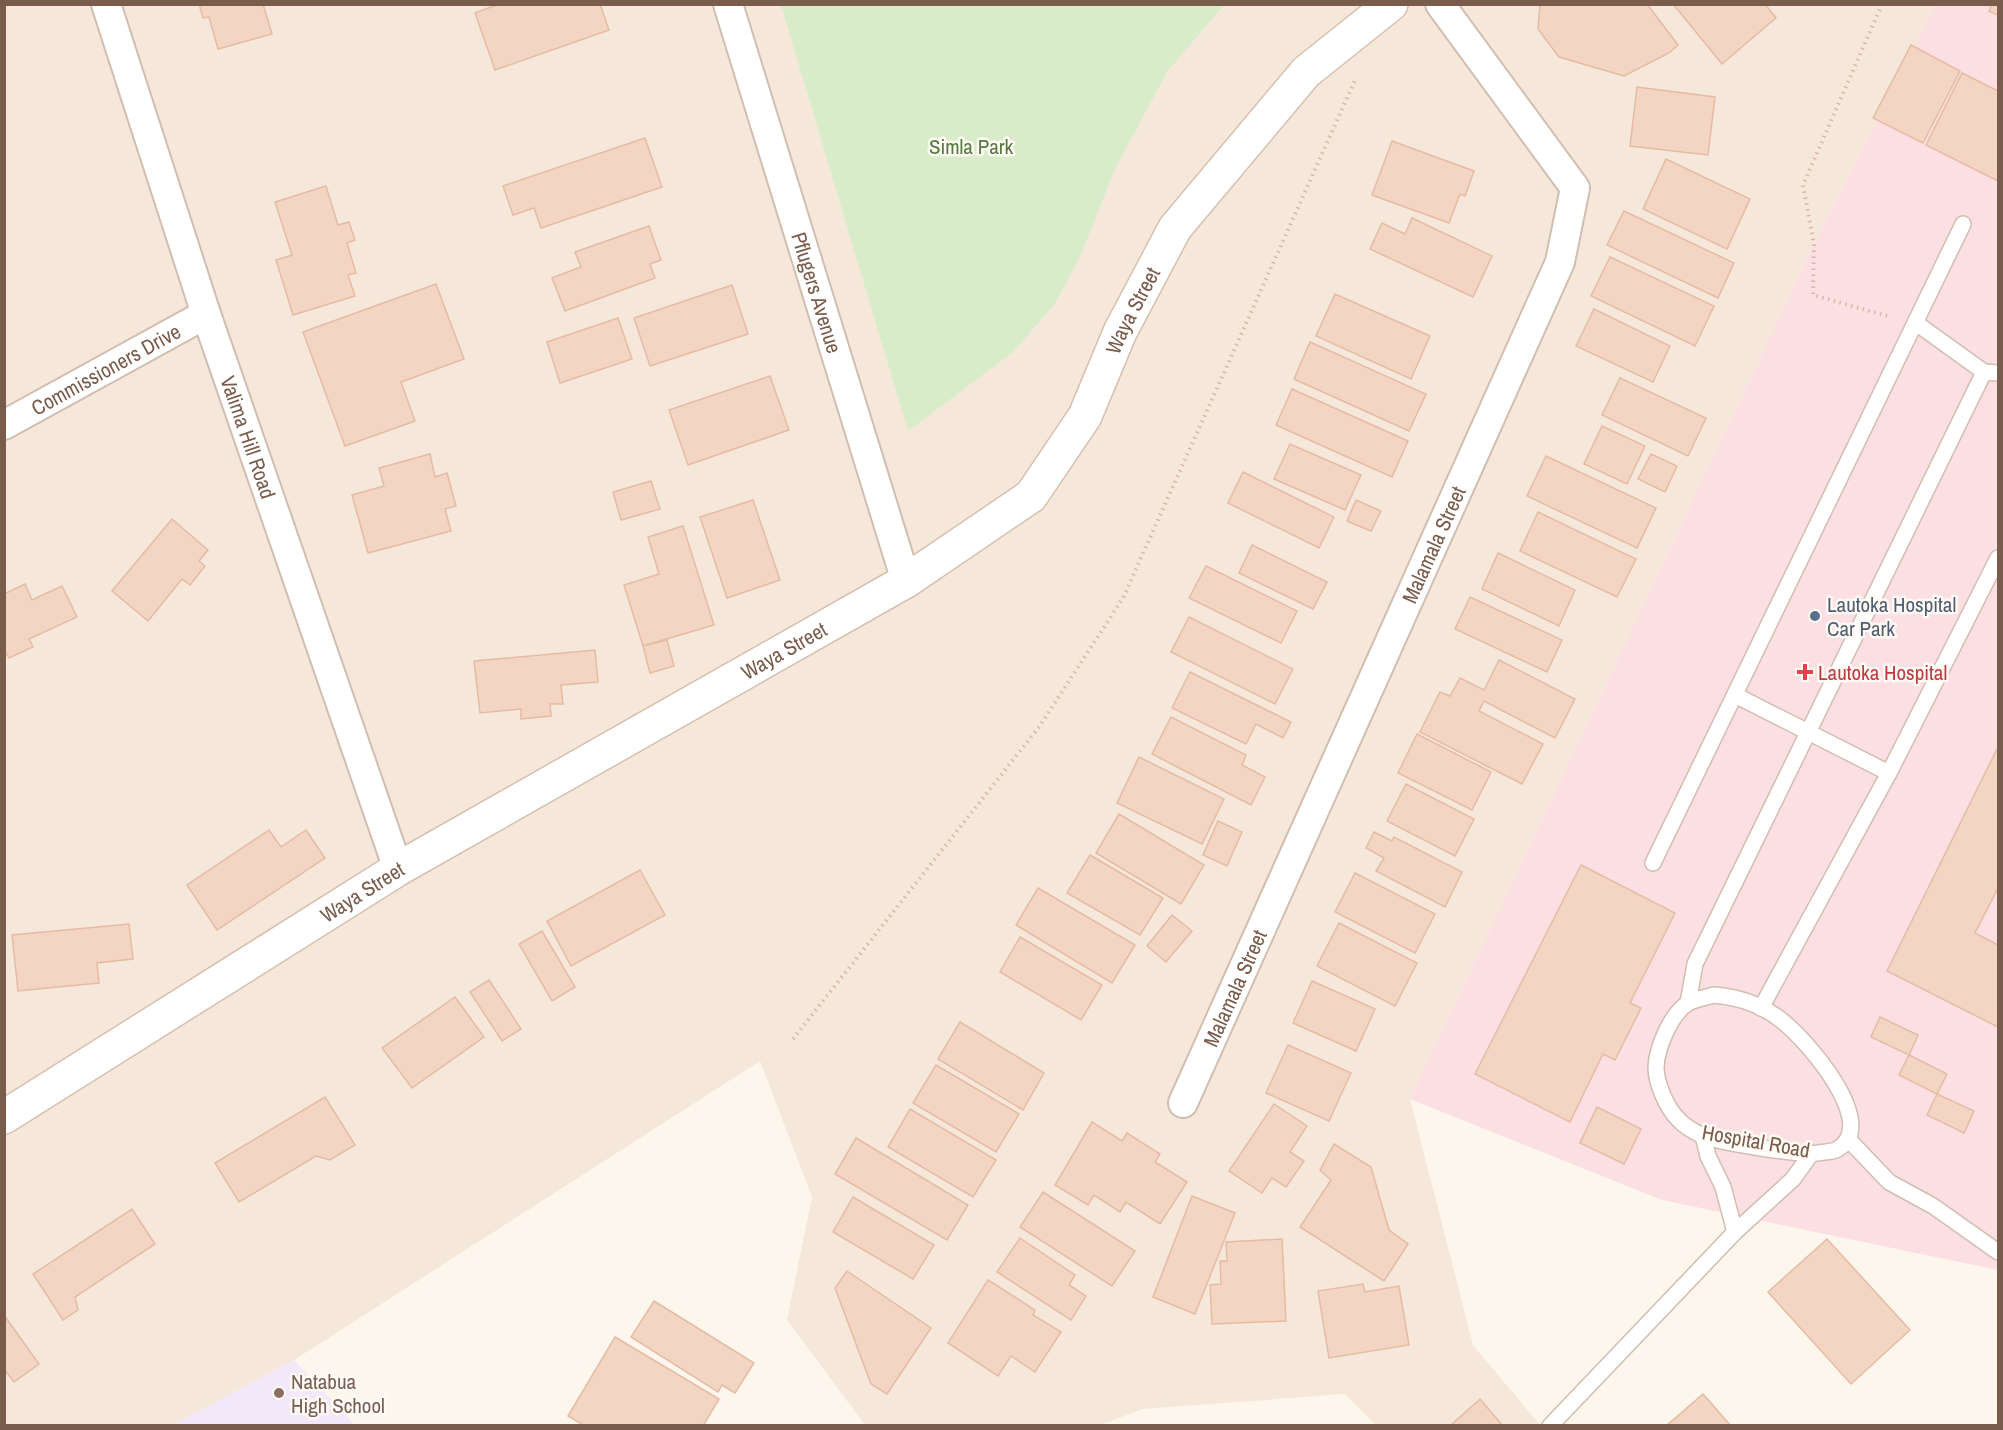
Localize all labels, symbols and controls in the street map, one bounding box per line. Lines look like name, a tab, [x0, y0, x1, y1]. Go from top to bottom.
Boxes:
park label: Simla Park	[929, 132, 1013, 161]
street label: Pflugers Avenue	[785, 228, 849, 357]
street label: Waya Street	[1098, 261, 1167, 358]
street label: Commissioners Drive	[26, 316, 186, 422]
street label: Valima Hill Road	[214, 372, 283, 502]
street label: Malamala Street	[1394, 481, 1472, 608]
place label: Lautoka Hospital Car Park	[1827, 590, 1956, 643]
marker: Lautoka Hospital Car Park	[1808, 609, 1822, 623]
street label: Waya Street	[736, 614, 832, 686]
place label: Lautoka Hospital	[1818, 658, 1947, 687]
marker: Lautoka Hospital	[1796, 663, 1814, 681]
street label: Waya Street	[314, 854, 409, 929]
street label: Malamala Street	[1196, 925, 1274, 1051]
street label: Hospital Road	[1700, 1117, 1812, 1165]
place label: Natabua High School	[291, 1367, 385, 1420]
marker: Natabua High School	[272, 1386, 286, 1400]

